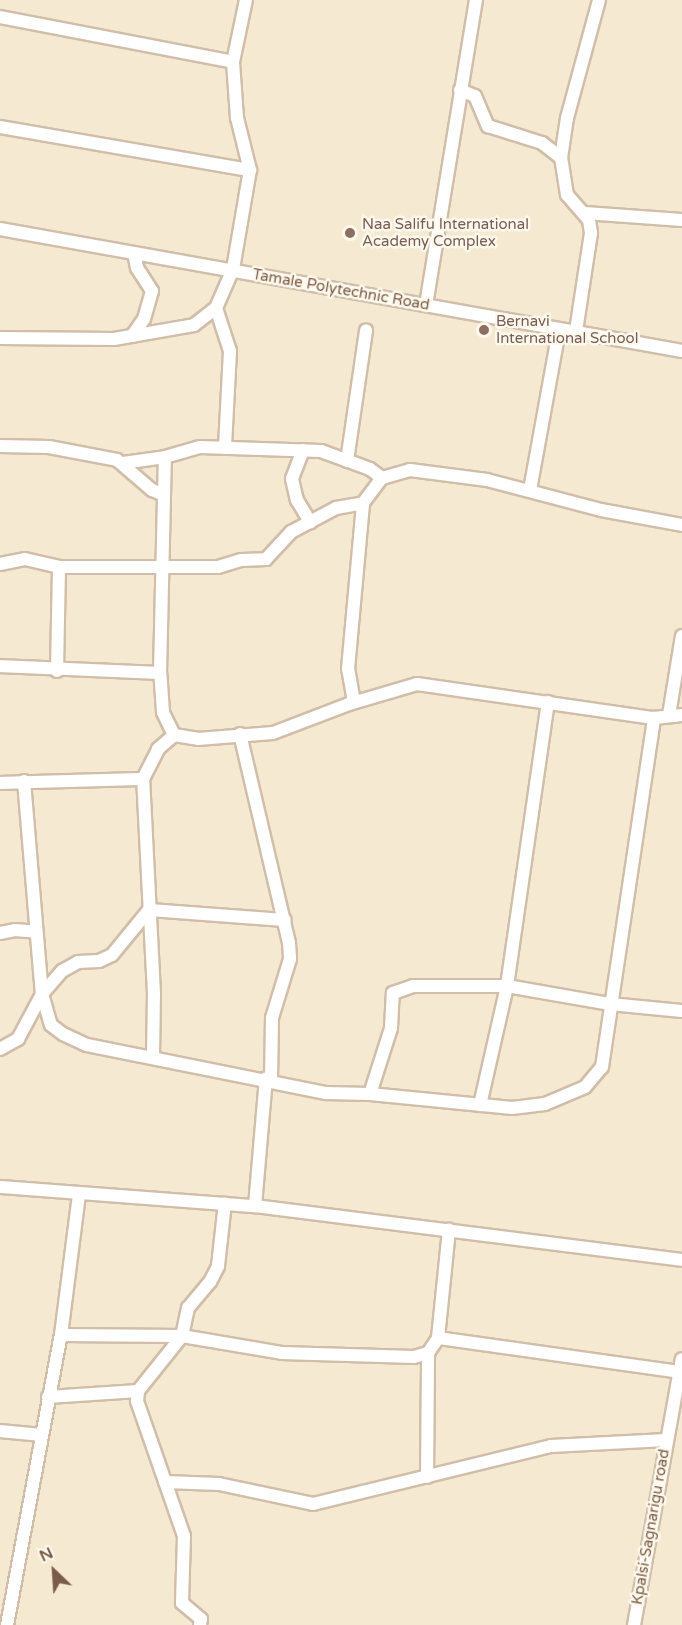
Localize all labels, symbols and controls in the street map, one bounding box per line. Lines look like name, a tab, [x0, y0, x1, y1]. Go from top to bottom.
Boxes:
place label: Naa Salifu International Academy Complex	[362, 215, 529, 250]
marker: Naa Salifu International Academy Complex	[343, 226, 357, 240]
street label: Tamale Polytechnic Road	[251, 266, 431, 314]
place label: Bernavi International School	[496, 312, 638, 347]
marker: Bernavi International School	[477, 323, 491, 337]
street label: Kpalsi-Sagnarigu road	[628, 1448, 674, 1606]
north arrow	[24, 1541, 84, 1601]
text: N	[36, 1543, 56, 1566]

